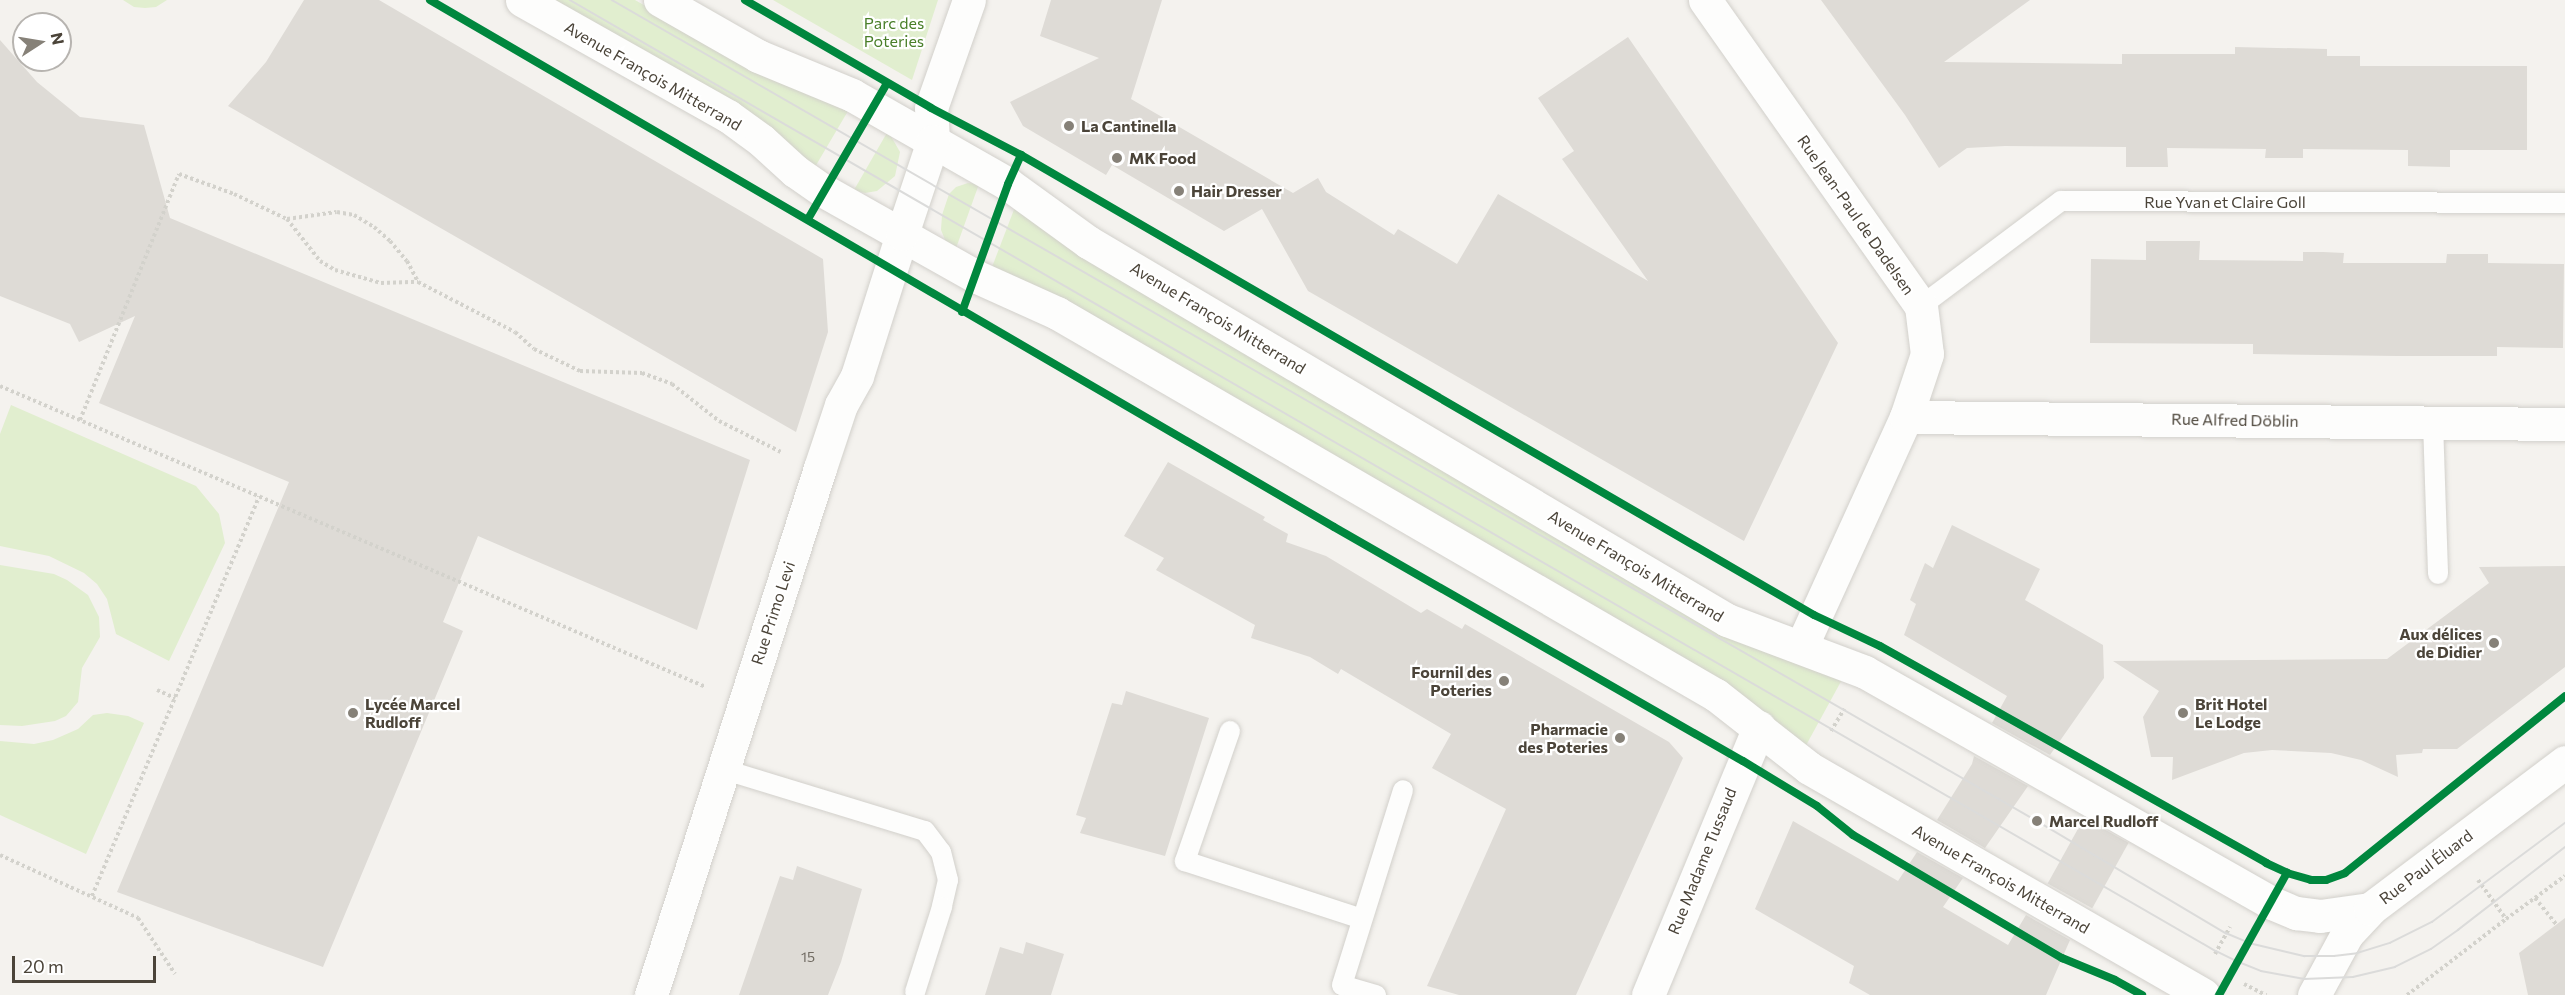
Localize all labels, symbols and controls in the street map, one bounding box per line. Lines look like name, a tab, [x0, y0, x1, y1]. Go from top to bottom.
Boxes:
north arrow	[12, 12, 72, 72]
park label: Parc des Poteries	[864, 13, 924, 51]
street label: Avenue François Mitterrand	[561, 17, 745, 135]
text: N	[48, 31, 69, 46]
place label: La Cantinella	[1081, 116, 1176, 136]
marker: La Cantinella	[1062, 119, 1076, 133]
street label: Rue Jean-Paul de Dadelsen	[1794, 131, 1918, 299]
place label: MK Food	[1129, 148, 1196, 168]
marker: MK Food	[1110, 151, 1124, 165]
place label: Hair Dresser	[1191, 181, 1282, 201]
marker: Hair Dresser	[1172, 184, 1186, 198]
street label: Rue Yvan et Claire Goll	[2144, 192, 2306, 212]
street label: Avenue François Mitterrand	[1127, 258, 1309, 378]
street label: Rue Alfred Döblin	[2171, 409, 2299, 431]
street label: Avenue François Mitterrand	[1545, 506, 1727, 626]
street label: Rue Primo Levi	[747, 559, 799, 667]
place label: Aux délices de Didier	[2399, 624, 2482, 662]
marker: Aux délices de Didier	[2487, 636, 2501, 650]
place label: Fournil des Poteries	[1411, 662, 1492, 700]
marker: Fournil des Poteries	[1497, 674, 1511, 688]
place label: Lycée Marcel Rudloff	[365, 694, 460, 732]
place label: Brit Hotel Le Lodge	[2195, 694, 2267, 732]
marker: Lycée Marcel Rudloff	[346, 706, 360, 720]
marker: Brit Hotel Le Lodge	[2176, 706, 2190, 720]
place label: Pharmacie des Poteries	[1518, 719, 1608, 757]
marker: Pharmacie des Poteries	[1613, 731, 1627, 745]
street label: Rue Madame Tussaud	[1664, 785, 1740, 937]
place label: Marcel Rudloff	[2049, 811, 2159, 831]
marker: Marcel Rudloff	[2030, 814, 2044, 828]
street label: Avenue François Mitterrand	[1909, 820, 2093, 938]
street label: Rue Paul Éluard	[2376, 826, 2476, 908]
scale bar	[15, 944, 159, 982]
house number: 15	[801, 949, 815, 965]
text: 20 m	[23, 955, 64, 977]

